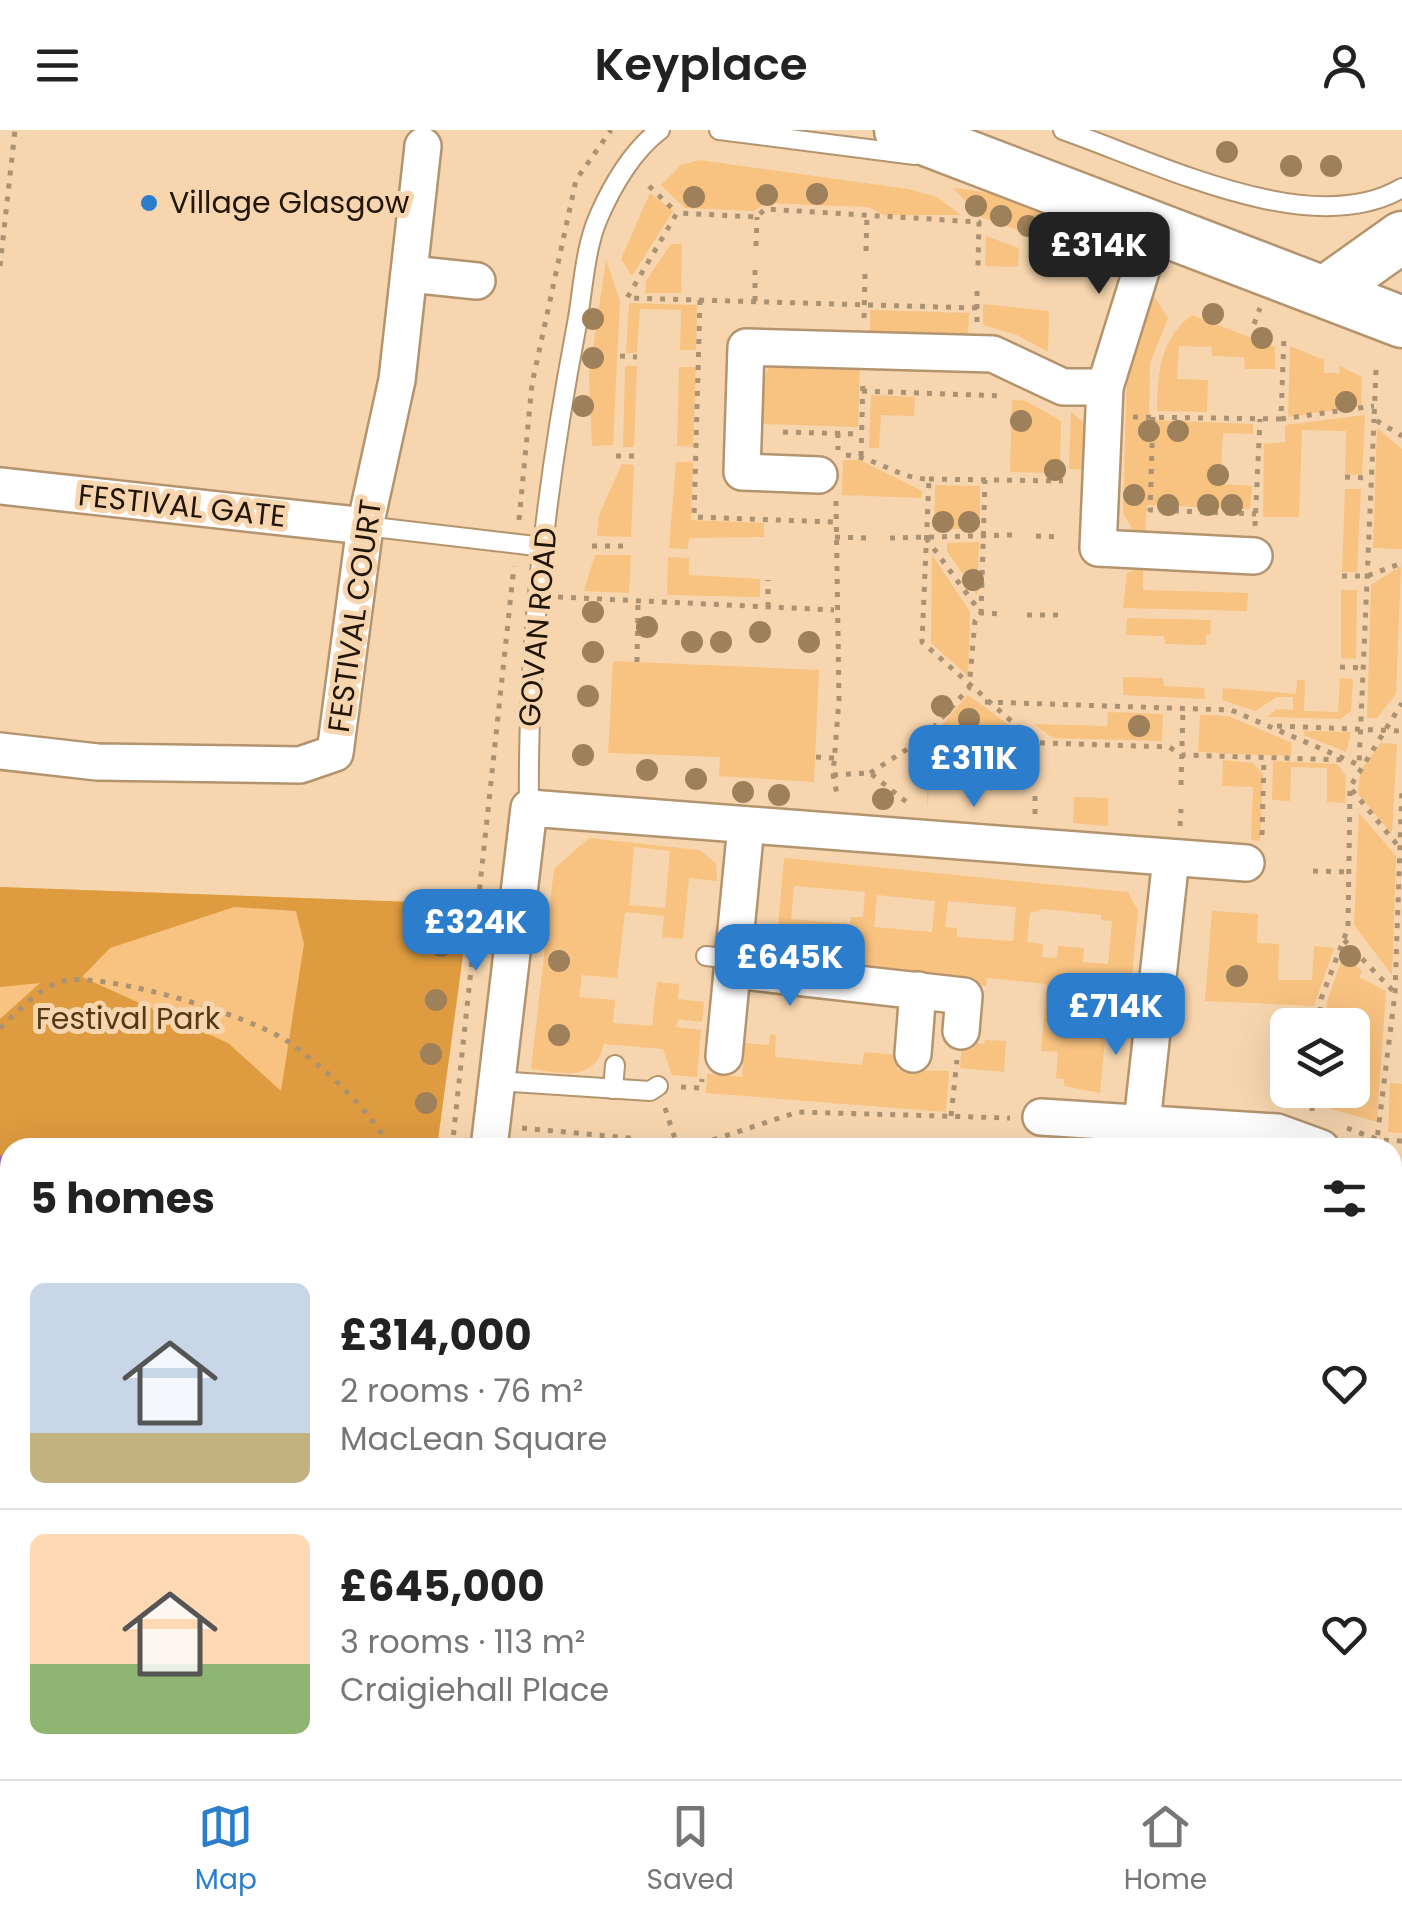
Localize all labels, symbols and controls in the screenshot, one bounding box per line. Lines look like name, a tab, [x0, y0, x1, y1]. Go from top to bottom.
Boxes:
text: Keyplace	[594, 33, 808, 96]
icon: menu	[30, 38, 85, 93]
icon: person	[1317, 38, 1372, 93]
place label: Village Glasgow	[169, 181, 410, 224]
marker: Village Glasgow	[138, 192, 160, 214]
pin: £314K	[1029, 212, 1169, 297]
text: £314K	[1051, 222, 1147, 267]
street label: FESTIVAL GATE	[76, 473, 288, 538]
street label: FESTIVAL COURT	[317, 497, 392, 735]
street label: GOVAN ROAD	[507, 526, 568, 728]
pin: £311K	[904, 725, 1044, 810]
text: £311K	[931, 735, 1017, 780]
pin: £324K	[406, 889, 546, 974]
text: £324K	[425, 899, 527, 944]
pin: £645K	[720, 924, 860, 1009]
text: £645K	[737, 934, 843, 979]
pin: £714K	[1046, 973, 1186, 1058]
text: £714K	[1069, 983, 1163, 1028]
park label: Festival Park	[36, 997, 221, 1040]
map controls	[1270, 1008, 1370, 1108]
button: layers	[1270, 1008, 1370, 1108]
text: 5 homes	[30, 1169, 215, 1228]
icon: filters	[1317, 1171, 1372, 1226]
text: £314,000	[340, 1306, 532, 1365]
icon: home	[110, 1323, 230, 1443]
icon: heart	[1317, 1356, 1372, 1411]
text: 2 rooms · 76 m²	[340, 1368, 583, 1413]
text: MacLean Square	[340, 1416, 607, 1461]
text: £645,000	[340, 1557, 545, 1616]
icon: home	[110, 1574, 230, 1694]
icon: heart	[1317, 1607, 1372, 1662]
text: 3 rooms · 113 m²	[340, 1619, 585, 1664]
text: Craigiehall Place	[340, 1667, 609, 1712]
tab: Map	[195, 1799, 257, 1901]
tab: Saved	[647, 1799, 734, 1901]
tab: Home	[1124, 1799, 1207, 1901]

